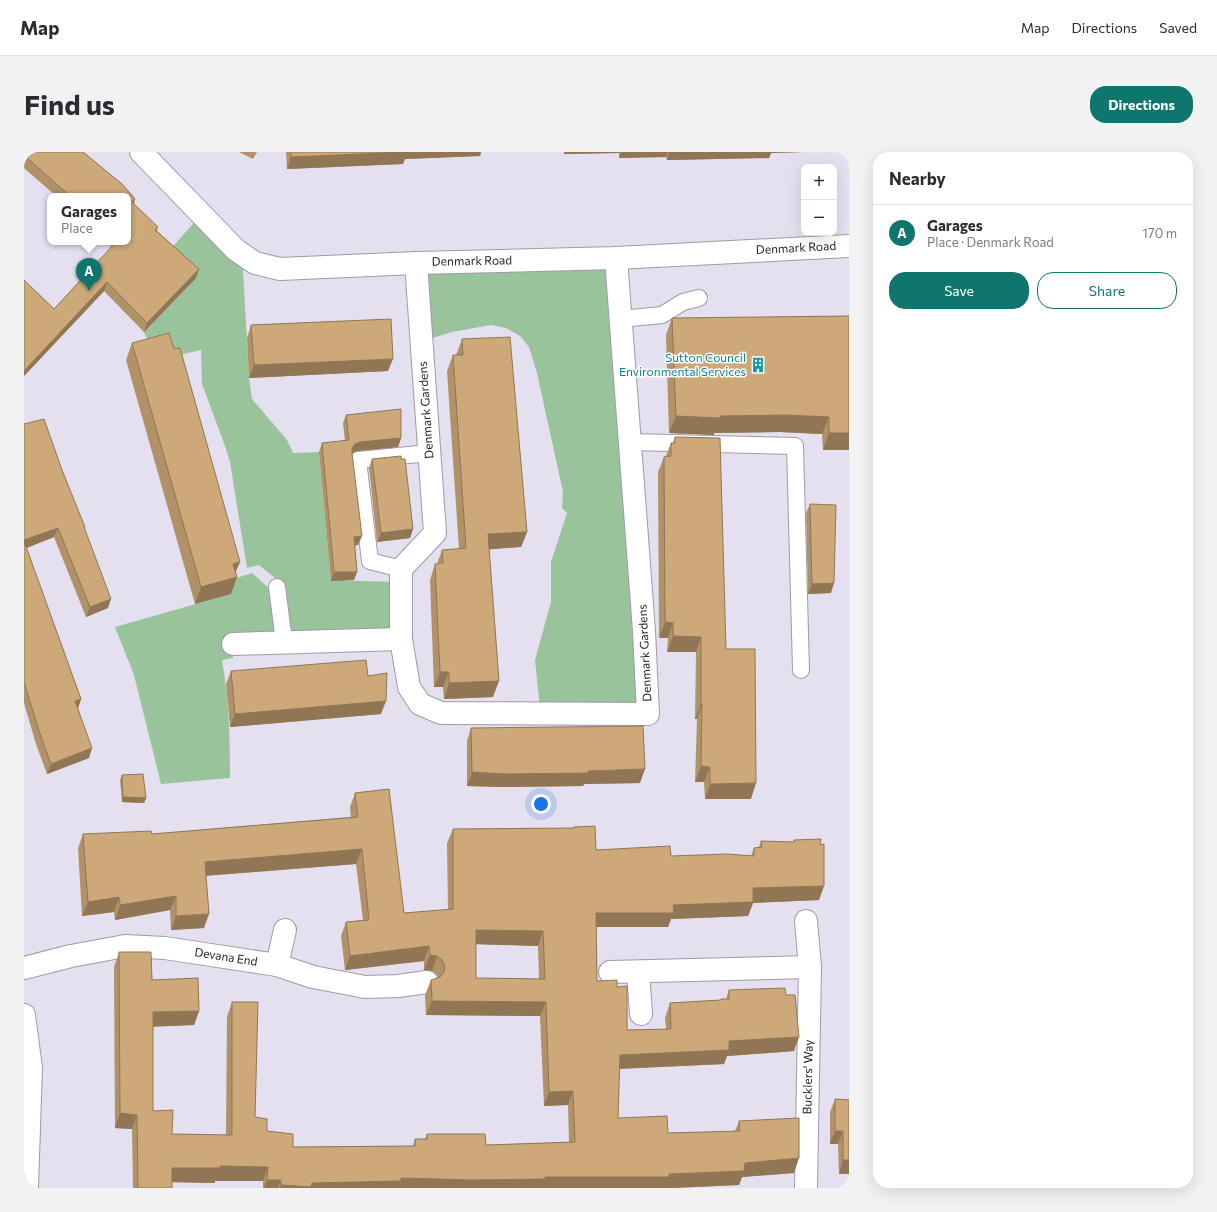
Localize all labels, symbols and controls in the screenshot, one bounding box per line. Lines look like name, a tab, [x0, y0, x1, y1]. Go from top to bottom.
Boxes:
text: Map	[20, 16, 59, 39]
text: Map	[1021, 19, 1050, 36]
text: Directions	[1072, 19, 1137, 36]
text: Saved	[1159, 19, 1197, 36]
button: Directions	[1090, 86, 1193, 123]
text: Find us	[24, 87, 115, 121]
map controls	[801, 164, 837, 236]
button: +	[801, 164, 837, 200]
text: Nearby	[889, 168, 946, 189]
popup	[47, 193, 131, 245]
button: −	[801, 200, 837, 236]
text: Garages	[61, 202, 117, 220]
text: Garages	[927, 216, 983, 234]
text: Place	[61, 220, 93, 236]
text: A	[897, 225, 907, 241]
text: 170 m	[1142, 225, 1177, 241]
text: Place · Denmark Road	[927, 234, 1054, 250]
street label: Denmark Road	[755, 238, 837, 256]
street label: Denmark Road	[432, 252, 512, 268]
pin: A	[76, 258, 102, 291]
button: Save	[889, 272, 1029, 309]
button: Share	[1037, 272, 1177, 309]
place label: Sutton Council Environmental Services	[619, 350, 746, 378]
building icon: Sutton Council Environmental Services	[749, 356, 767, 374]
street label: Denmark Gardens	[415, 361, 435, 459]
street label: Denmark Gardens	[634, 604, 654, 702]
your location	[531, 794, 551, 814]
street label: Devana End	[194, 944, 259, 968]
street label: Bucklers' Way	[799, 1039, 815, 1115]

